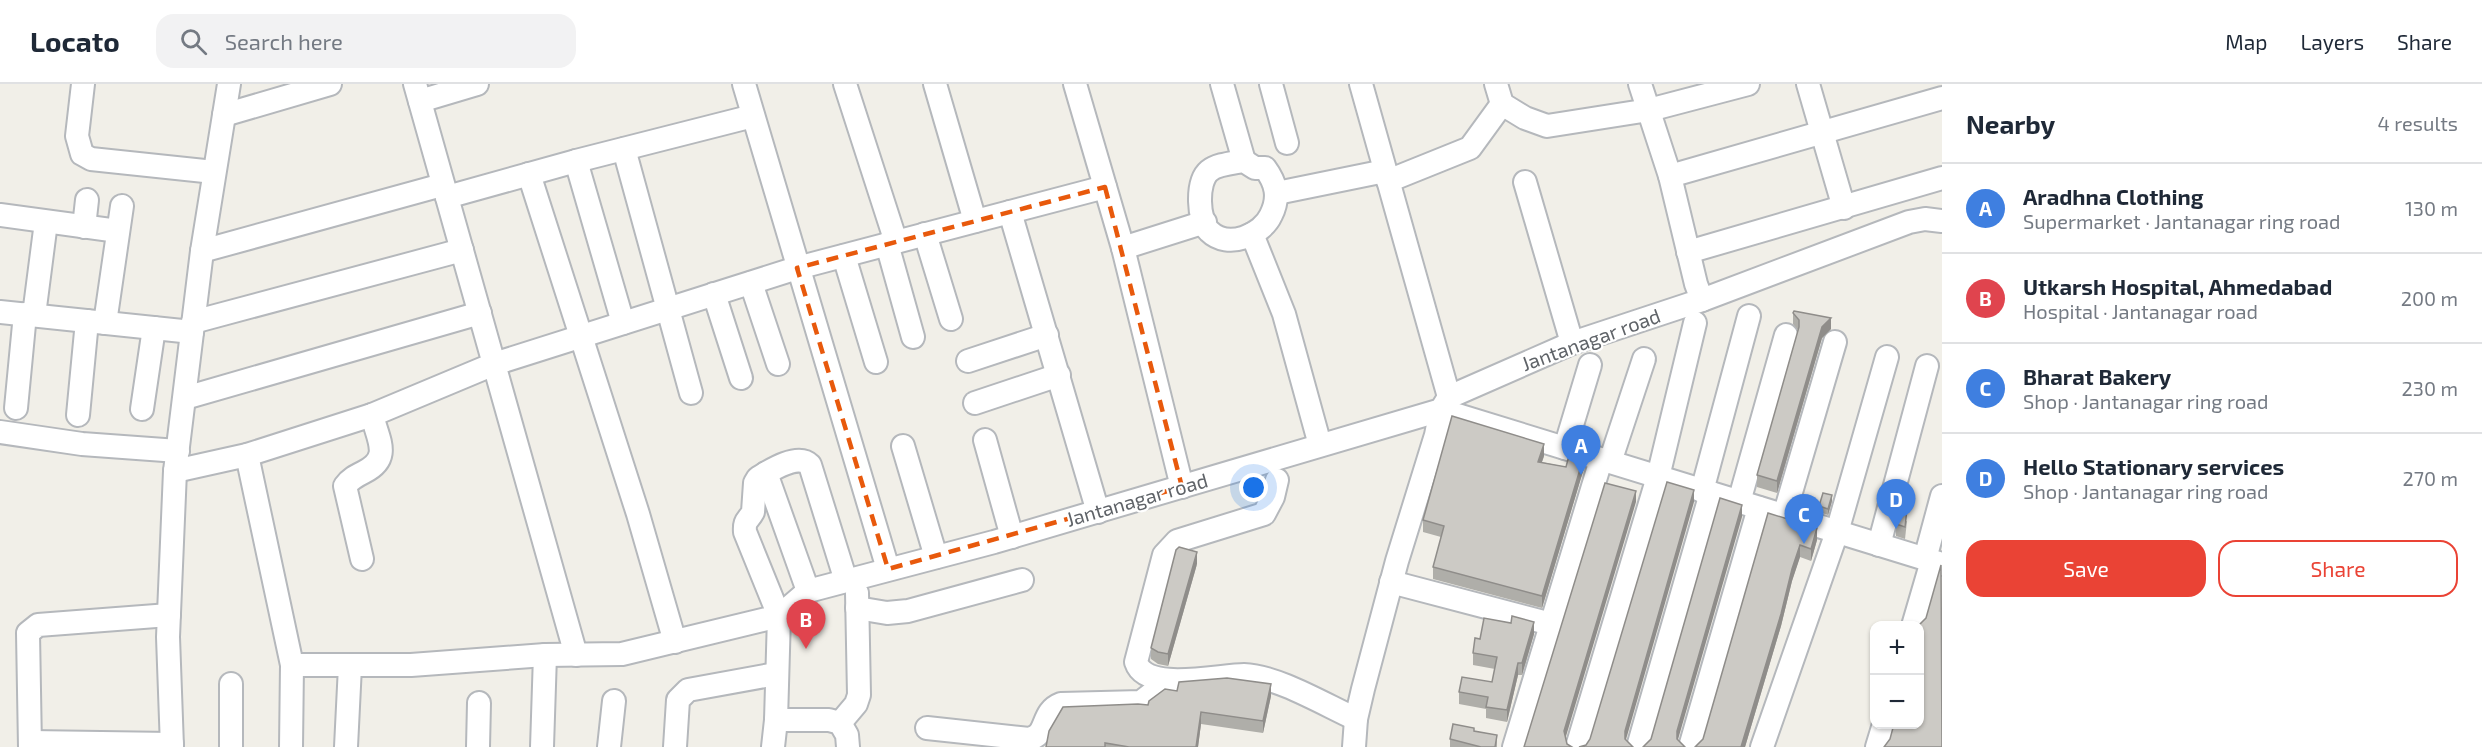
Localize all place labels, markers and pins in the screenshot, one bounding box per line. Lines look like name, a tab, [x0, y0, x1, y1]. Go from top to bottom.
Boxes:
pin: A	[1562, 426, 1600, 475]
pin: D	[1876, 480, 1916, 529]
pin: C	[1784, 494, 1824, 544]
pin: B	[786, 600, 826, 649]

